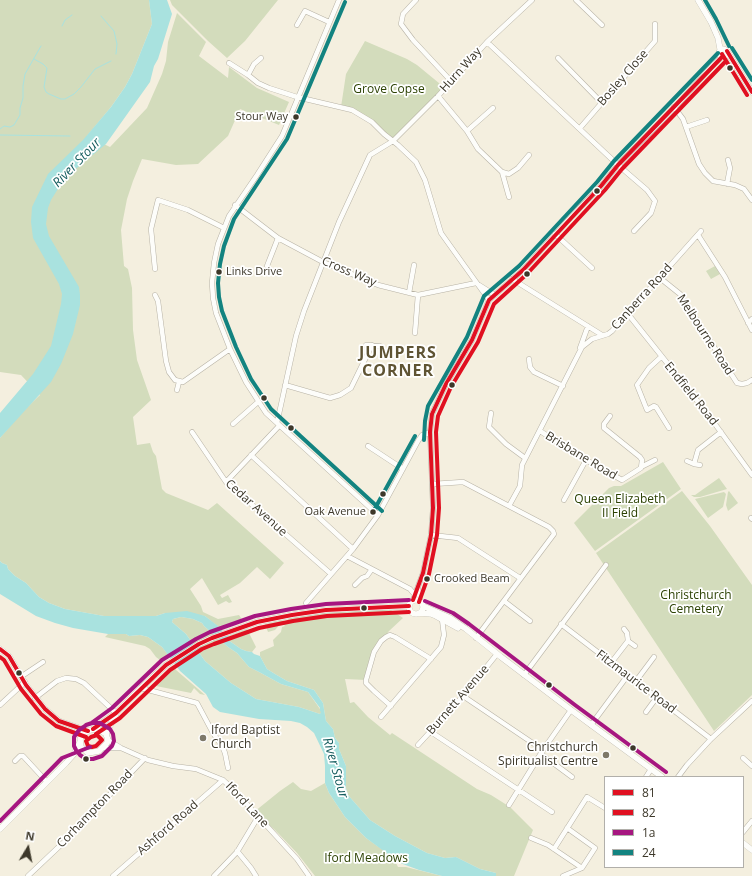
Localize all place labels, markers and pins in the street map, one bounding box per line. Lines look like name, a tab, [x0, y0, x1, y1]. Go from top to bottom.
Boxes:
unlabelled marker	[725, 63, 735, 73]
place label: Stour Way	[236, 110, 288, 124]
marker: Stour Way	[291, 112, 301, 122]
unlabelled marker	[592, 186, 602, 196]
place label: Links Drive	[226, 265, 282, 279]
marker: Links Drive	[214, 267, 224, 277]
unlabelled marker	[522, 269, 532, 279]
unlabelled marker	[447, 380, 457, 390]
unlabelled marker	[259, 393, 269, 403]
unlabelled marker	[286, 423, 296, 433]
unlabelled marker	[378, 489, 388, 499]
place label: Oak Avenue	[304, 505, 366, 519]
marker: Oak Avenue	[368, 507, 378, 517]
place label: Crooked Beam	[434, 572, 510, 586]
marker: Crooked Beam	[422, 574, 432, 584]
unlabelled marker	[359, 603, 369, 613]
unlabelled marker	[14, 668, 24, 678]
unlabelled marker	[544, 680, 554, 690]
place label: Iford Baptist Church	[211, 724, 280, 752]
marker: Iford Baptist Church	[198, 733, 208, 743]
place label: Christchurch Spiritualist Centre	[498, 741, 598, 769]
unlabelled marker	[628, 743, 638, 753]
marker: Christchurch Spiritualist Centre	[601, 750, 611, 760]
unlabelled marker	[81, 754, 91, 764]

